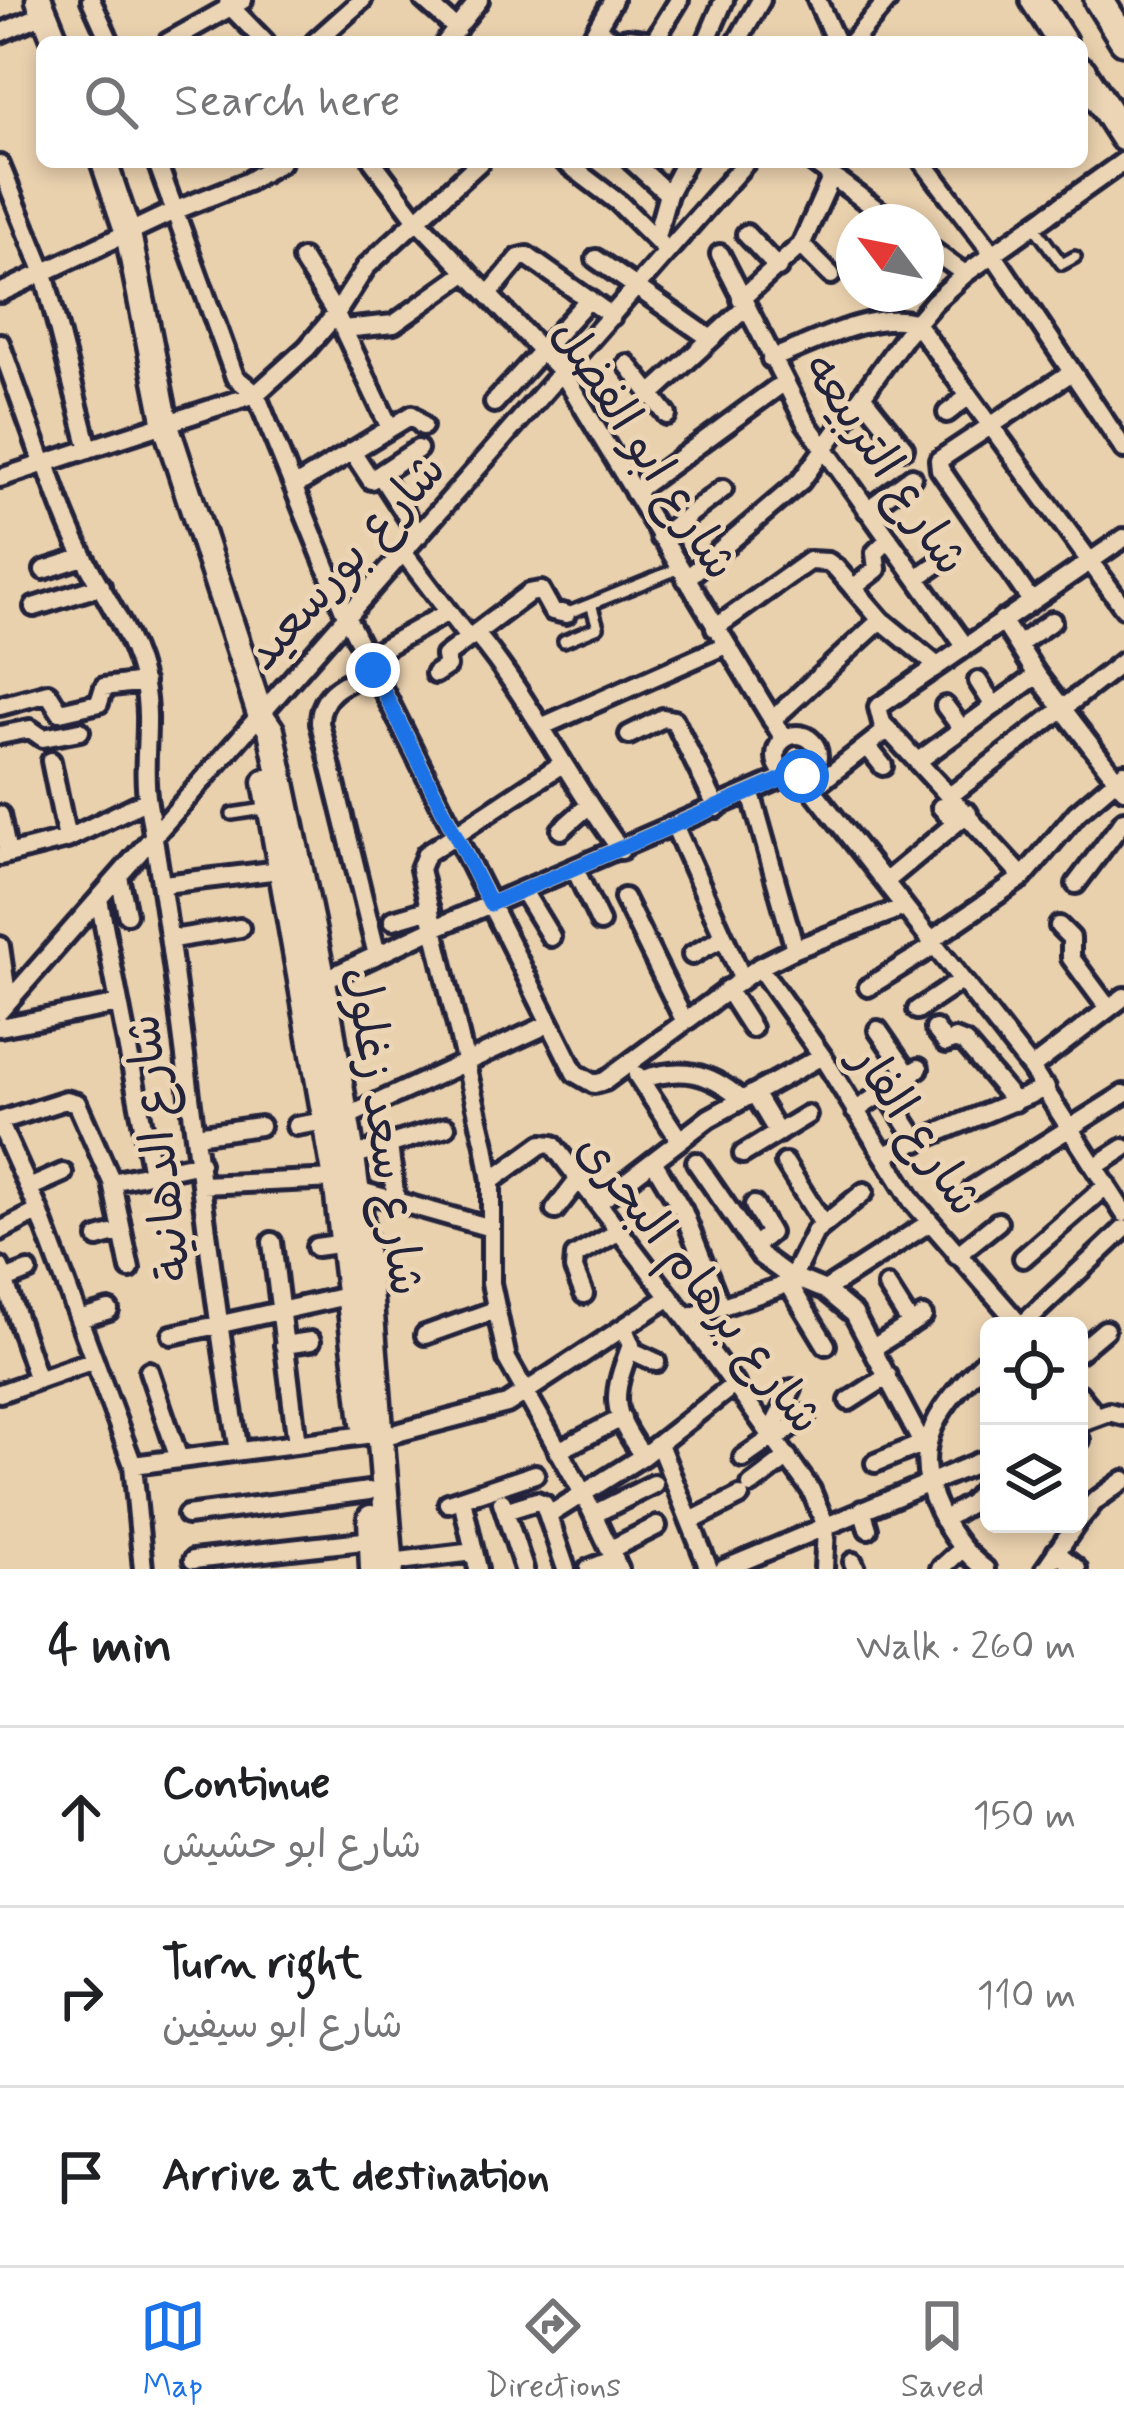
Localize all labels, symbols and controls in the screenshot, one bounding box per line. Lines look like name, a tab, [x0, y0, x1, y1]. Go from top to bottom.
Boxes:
search box	[36, 36, 1088, 168]
icon: search	[78, 69, 144, 135]
text: Search here	[174, 73, 401, 132]
north arrow	[836, 204, 944, 312]
street label: شارع ابو الفضل	[535, 307, 751, 593]
street label: شارع التربيعه	[787, 342, 981, 588]
street label: شارع بورسعيد	[232, 440, 461, 685]
route end	[346, 643, 400, 697]
route start	[775, 749, 829, 803]
street label: شارع سعد زغلول	[328, 963, 437, 1300]
street label: شارع الدهانية	[113, 1011, 208, 1285]
street label: شارع الفار	[832, 1030, 996, 1229]
street label: شارع برهام البحرى	[558, 1120, 836, 1450]
map controls	[980, 1317, 1088, 1533]
button: locate	[980, 1317, 1088, 1425]
button: layers	[980, 1425, 1088, 1533]
text: 4 min	[48, 1614, 172, 1680]
text: Walk · 260 m	[856, 1622, 1076, 1673]
text: Continue	[162, 1755, 330, 1814]
icon: ahead	[48, 1784, 114, 1850]
text: 150 m	[973, 1791, 1076, 1842]
text: شارع ابو حشيش	[162, 1821, 422, 1872]
text: Turn right	[162, 1935, 362, 1994]
icon: right	[48, 1964, 114, 2030]
text: 110 m	[977, 1971, 1076, 2022]
text: شارع ابو سيفين	[162, 2001, 403, 2052]
icon: arrive	[48, 2144, 114, 2210]
text: Arrive at destination	[162, 2147, 550, 2206]
tab: Map	[140, 2293, 206, 2409]
tab: Directions	[485, 2293, 621, 2409]
tab: Saved	[901, 2293, 984, 2409]

